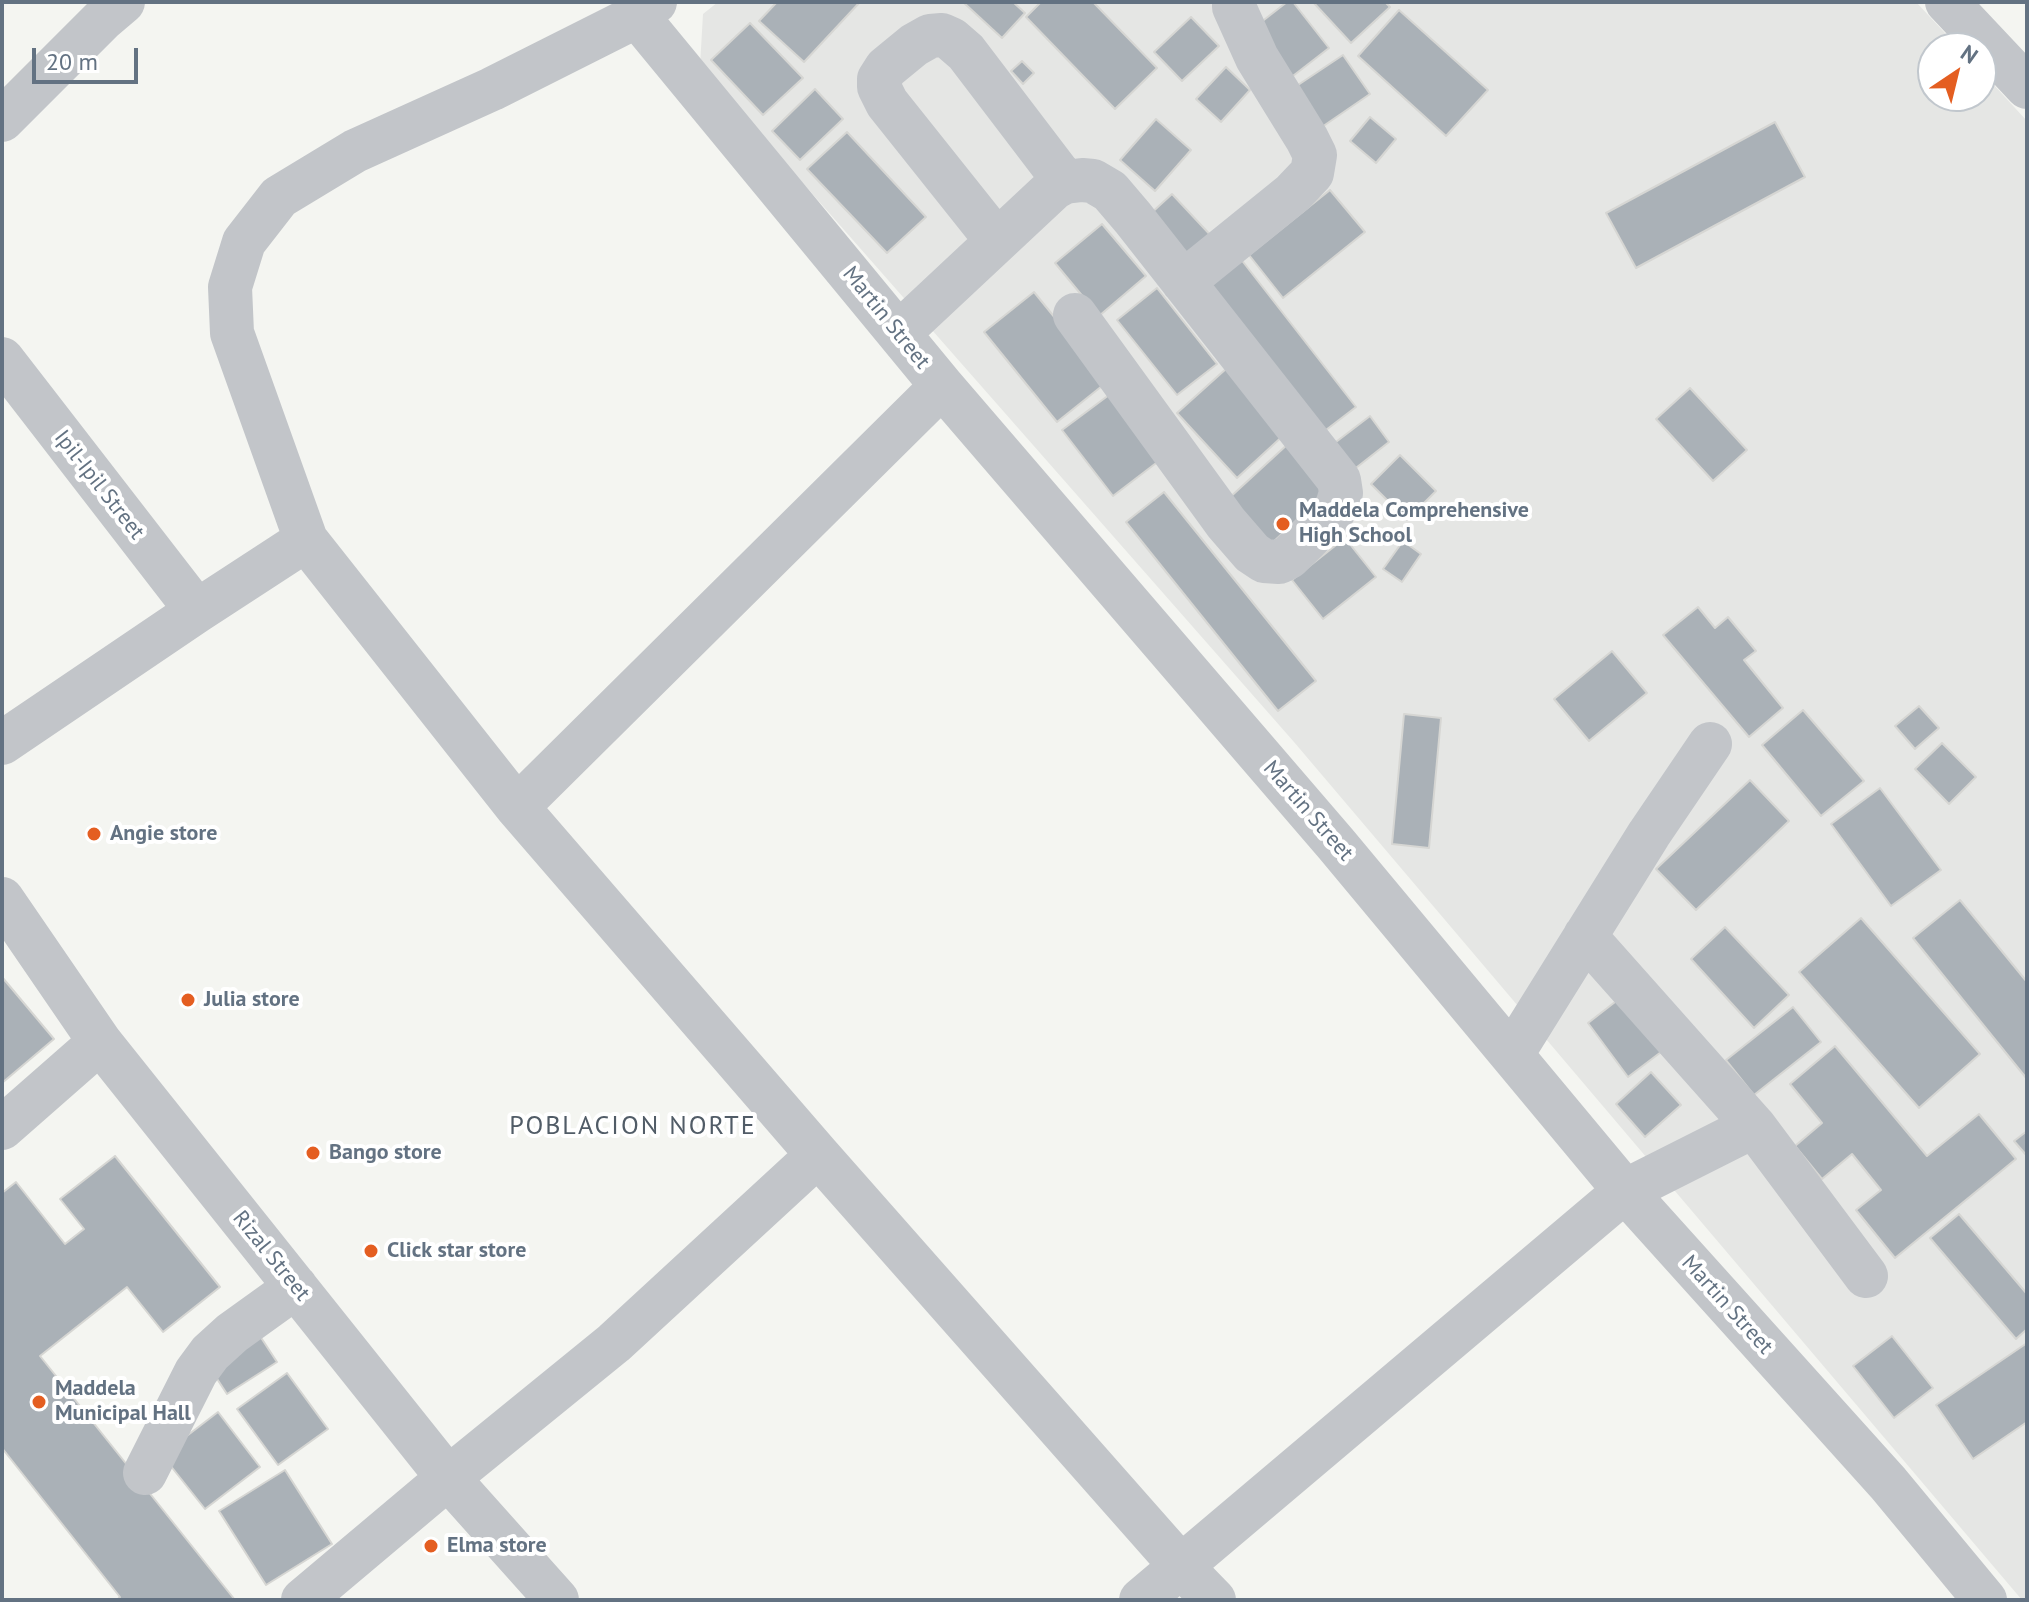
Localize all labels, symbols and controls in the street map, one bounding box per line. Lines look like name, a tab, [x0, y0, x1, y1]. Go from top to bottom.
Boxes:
scale bar	[36, 32, 142, 82]
north arrow	[1917, 32, 1997, 112]
text: N	[1956, 38, 1984, 70]
text: 20 m	[46, 46, 98, 77]
street label: Martin Street	[837, 262, 935, 374]
street label: Ipil-Ipil Street	[48, 425, 150, 545]
place label: Maddela Comprehensive High School	[1299, 498, 1529, 550]
marker: Maddela Comprehensive High School	[1274, 515, 1292, 533]
street label: Martin Street	[1257, 756, 1359, 866]
place label: Angie store	[110, 821, 217, 847]
marker: Angie store	[85, 825, 103, 843]
place label: Julia store	[204, 987, 300, 1013]
marker: Julia store	[179, 991, 197, 1009]
district label: POBLACION NORTE	[509, 1111, 757, 1143]
place label: Bango store	[329, 1140, 442, 1166]
marker: Bango store	[304, 1144, 322, 1162]
street label: Rizal Street	[227, 1206, 315, 1306]
place label: Click star store	[387, 1238, 526, 1264]
marker: Click star store	[362, 1242, 380, 1260]
street label: Martin Street	[1676, 1250, 1778, 1360]
place label: Maddela Municipal Hall	[55, 1376, 191, 1428]
marker: Maddela Municipal Hall	[30, 1393, 48, 1411]
place label: Elma store	[447, 1533, 547, 1559]
marker: Elma store	[422, 1537, 440, 1555]

